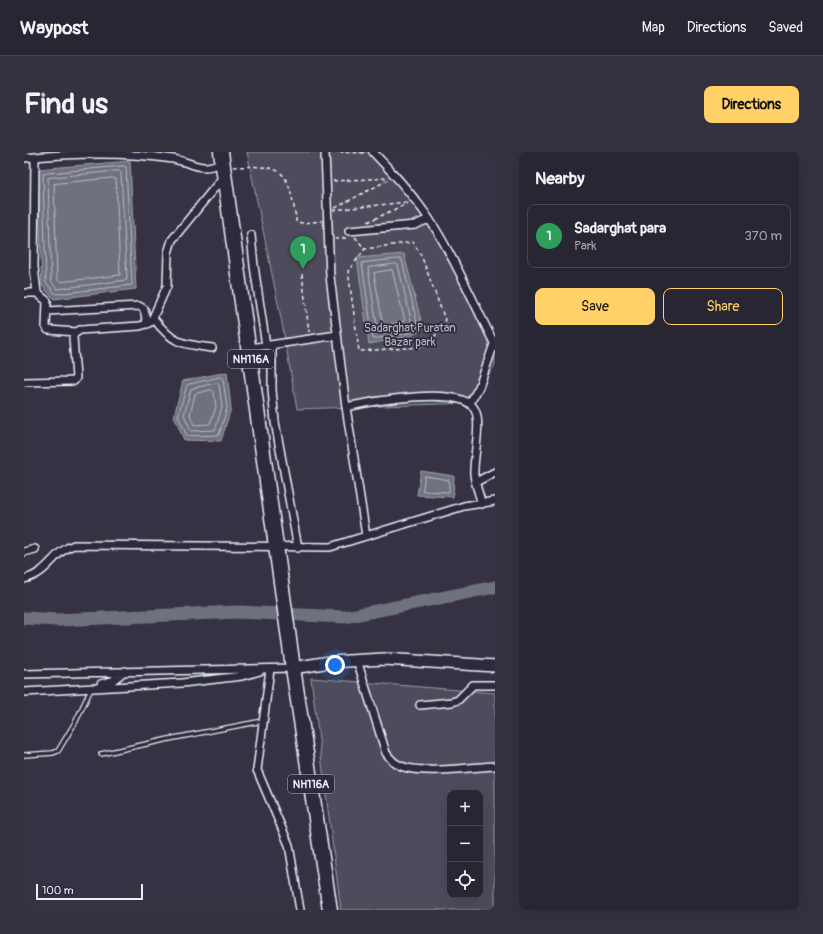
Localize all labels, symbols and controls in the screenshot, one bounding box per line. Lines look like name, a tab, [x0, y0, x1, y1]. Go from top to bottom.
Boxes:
text: Waypost	[20, 16, 89, 40]
text: Map	[642, 19, 665, 36]
text: Directions	[687, 19, 746, 36]
text: Saved	[768, 19, 803, 36]
button: Directions	[704, 86, 799, 123]
text: Find us	[24, 87, 108, 122]
text: Nearby	[535, 168, 584, 189]
text: Sadarghat para	[574, 219, 666, 238]
text: 1	[546, 228, 552, 244]
text: 370 m	[745, 228, 782, 244]
pin: 1	[290, 236, 316, 269]
text: Park	[574, 238, 597, 254]
button: Save	[535, 288, 655, 325]
button: Share	[663, 288, 783, 325]
park label: Sadarghat Puratan Bazar park	[364, 321, 456, 350]
road number: NH116A	[228, 350, 274, 368]
your location	[325, 655, 345, 675]
road number: NH116A	[288, 775, 334, 793]
map controls	[447, 790, 483, 898]
button: +	[447, 790, 483, 826]
button: −	[447, 826, 483, 862]
button: locate	[447, 862, 483, 898]
scale bar	[36, 882, 143, 901]
text: 100 m	[42, 884, 73, 897]

